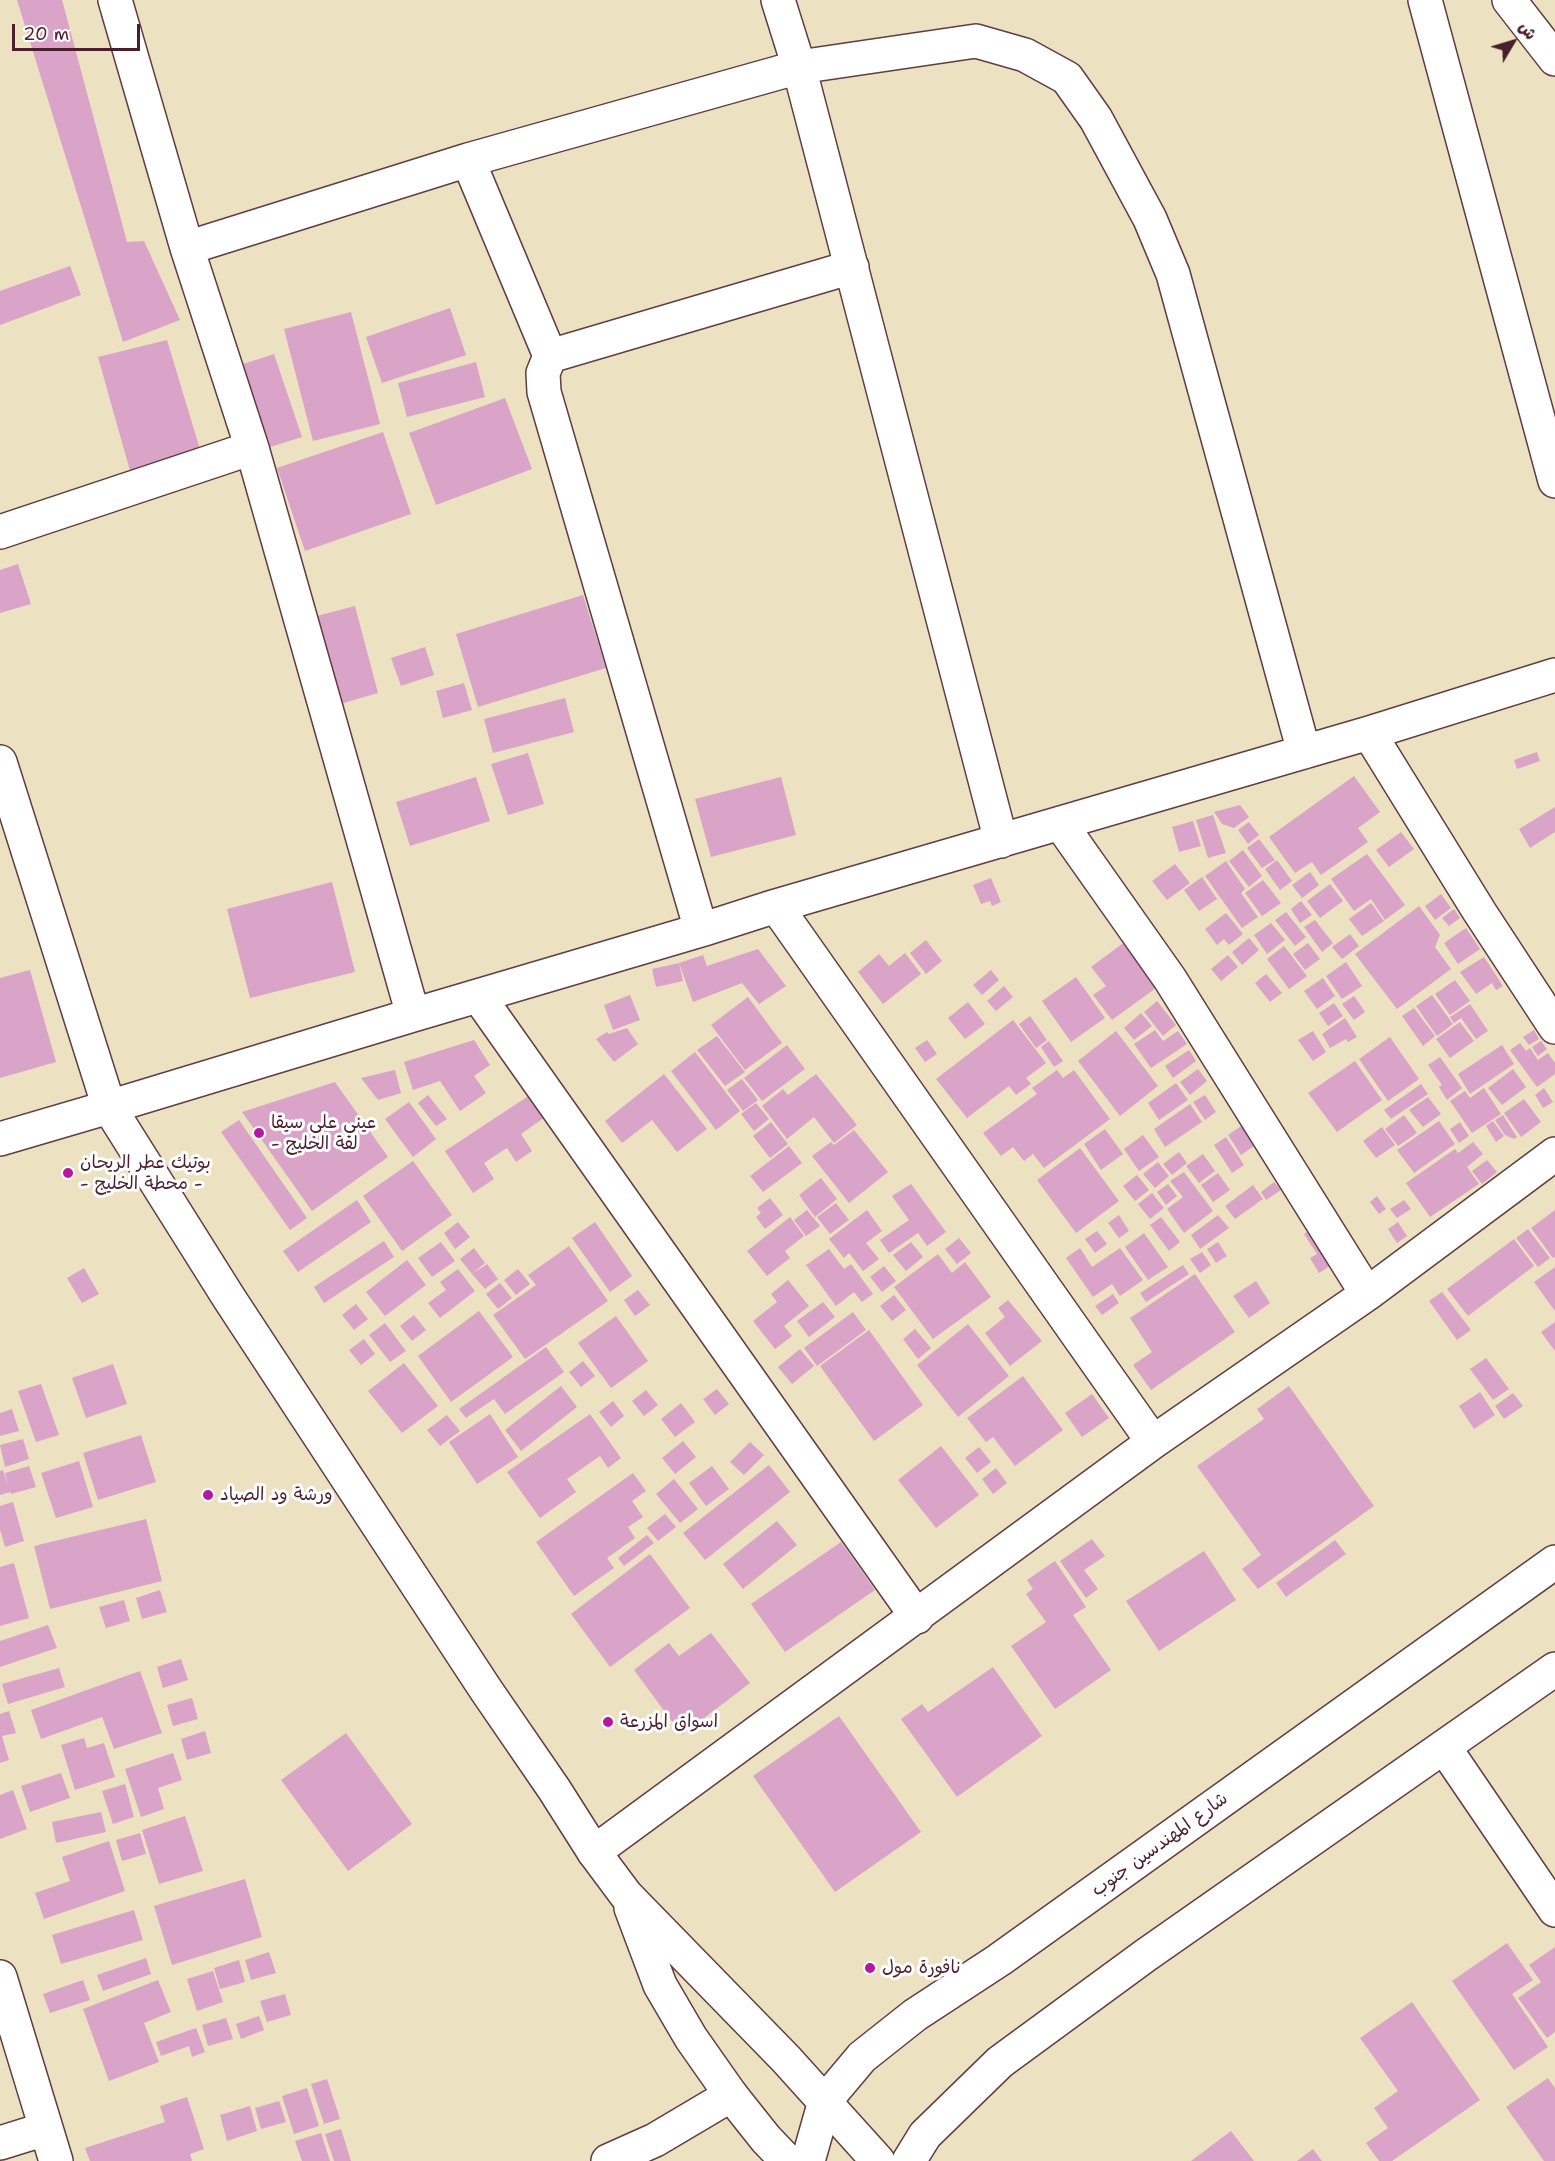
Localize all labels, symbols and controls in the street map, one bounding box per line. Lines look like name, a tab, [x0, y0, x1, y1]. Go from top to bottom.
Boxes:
scale bar	[15, 12, 142, 50]
north arrow	[1483, 12, 1543, 72]
text: ش	[1514, 17, 1541, 44]
text: 20 m	[23, 22, 69, 46]
place label: عيني على سيقا - لفة الخليج	[271, 1112, 376, 1154]
marker: عيني على سيقا - لفة الخليج	[252, 1126, 266, 1140]
place label: بوتيك عطر الريحان - محطة الخليج -	[80, 1152, 211, 1194]
marker: بوتيك عطر الريحان - محطة الخليج -	[61, 1166, 75, 1180]
place label: ورشة ود الصياد	[220, 1484, 332, 1506]
marker: ورشة ود الصياد	[201, 1488, 215, 1502]
place label: اسواق المزرعة	[620, 1711, 718, 1733]
marker: اسواق المزرعة	[601, 1715, 615, 1729]
street label: شارع المهندسين جنوب	[1088, 1788, 1232, 1902]
place label: نافورة مول	[882, 1957, 961, 1979]
marker: نافورة مول	[863, 1961, 877, 1975]

